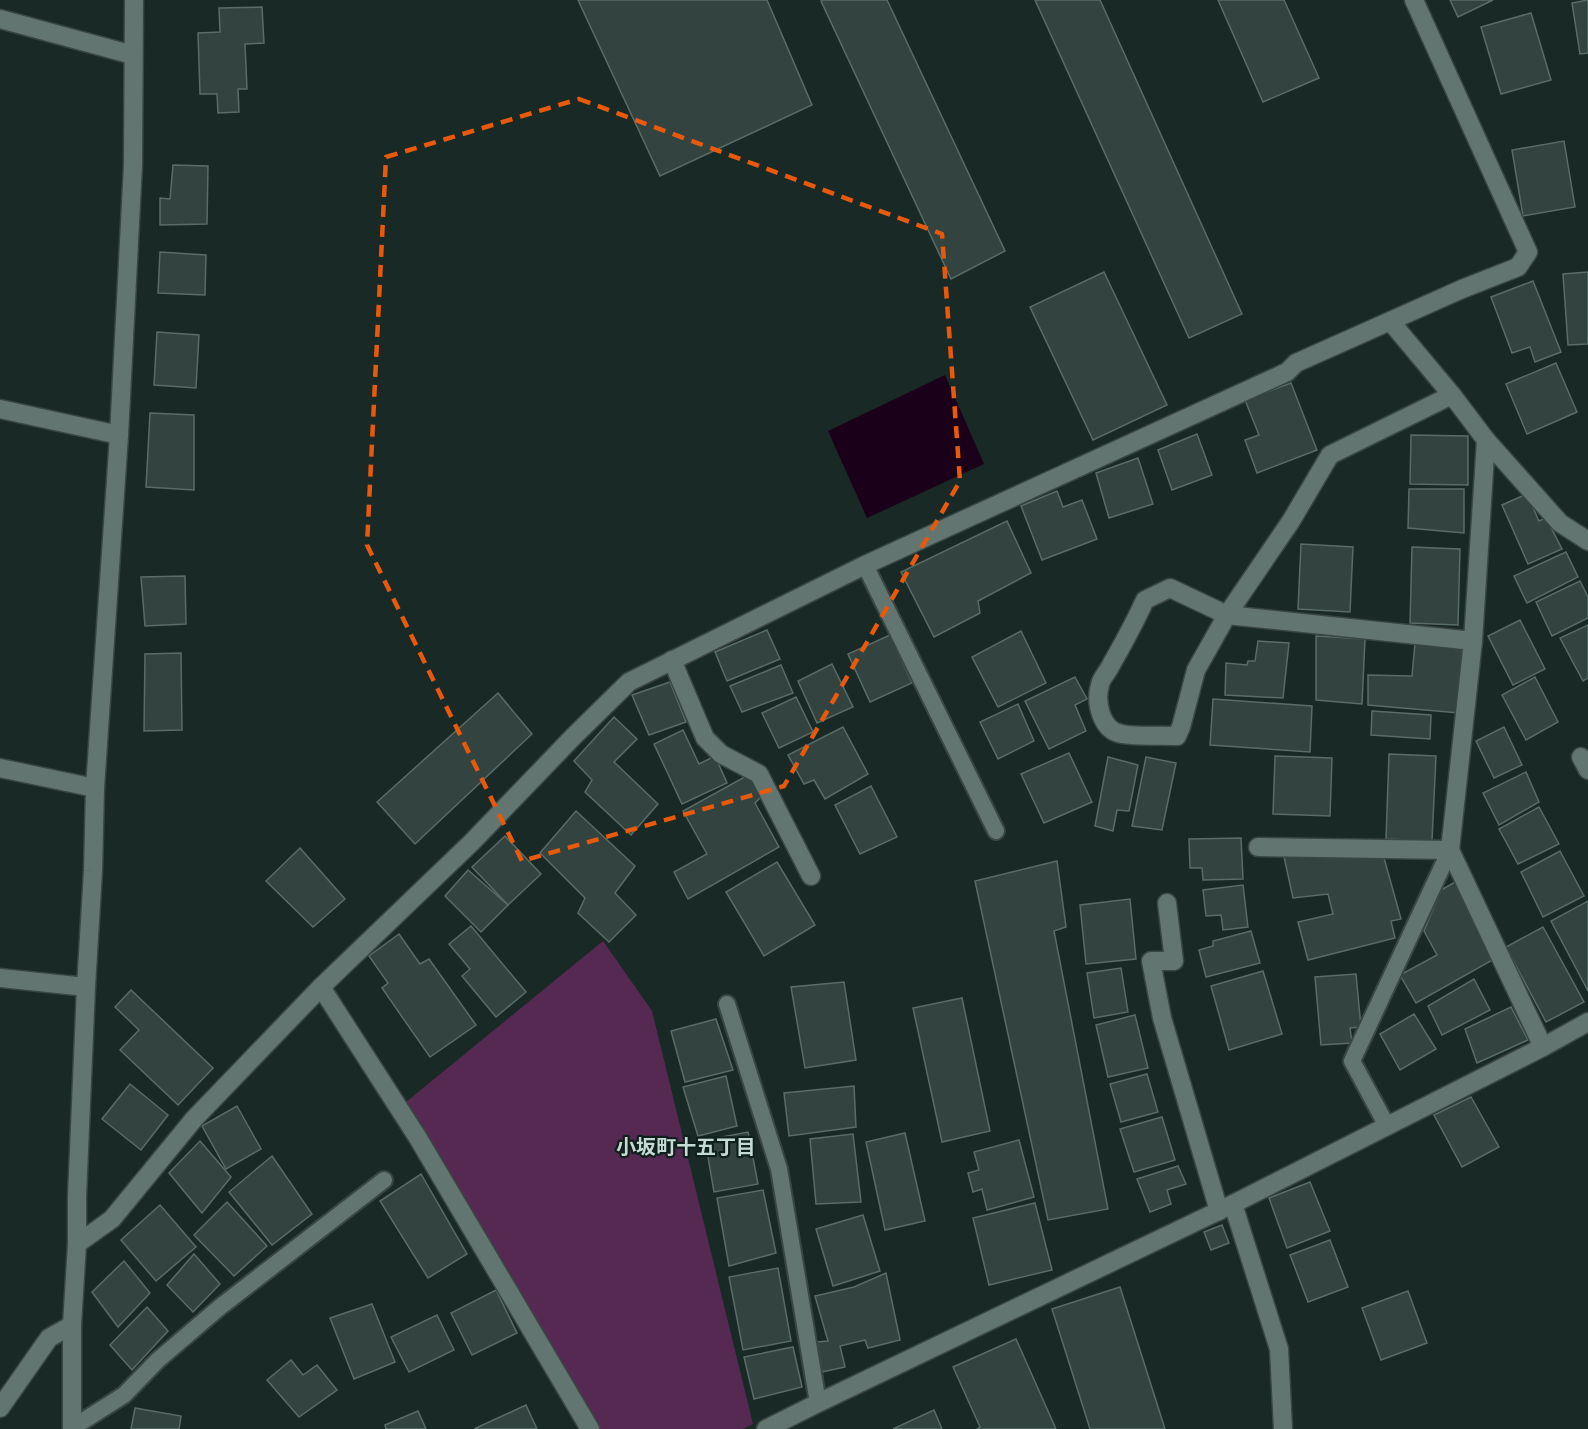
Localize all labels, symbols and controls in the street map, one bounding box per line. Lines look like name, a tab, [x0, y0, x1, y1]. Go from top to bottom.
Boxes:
district label: 小坂町十五丁目	[616, 1134, 756, 1160]

